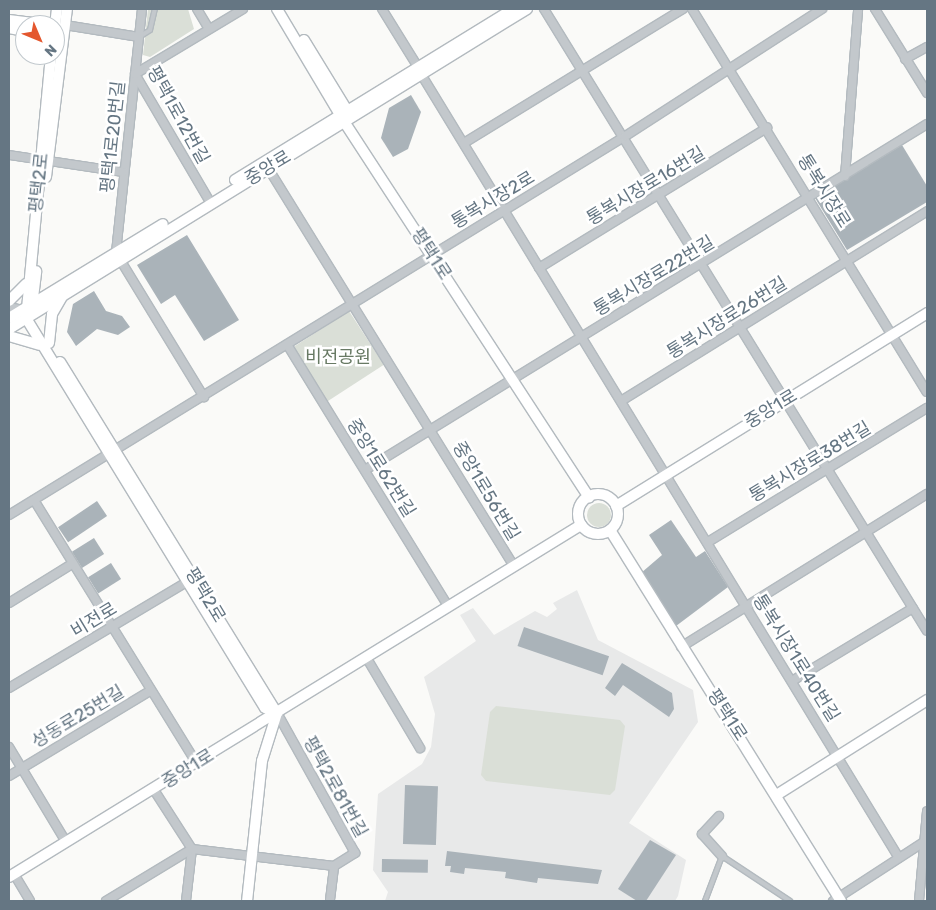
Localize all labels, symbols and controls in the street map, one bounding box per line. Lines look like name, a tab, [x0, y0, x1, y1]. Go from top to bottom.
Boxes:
north arrow	[15, 15, 65, 65]
text: N	[41, 41, 60, 60]
street label: 평택1로12번길	[142, 62, 214, 168]
street label: 평택1로20번길	[96, 80, 130, 194]
street label: 통복시장로16번길	[583, 142, 709, 230]
street label: 중앙로	[241, 146, 295, 190]
street label: 통복시장로	[793, 150, 855, 232]
street label: 평택2로	[25, 152, 53, 214]
street label: 통복시장2로	[447, 167, 539, 233]
street label: 평택1로	[406, 224, 456, 284]
street label: 통복시장로22번길	[590, 231, 718, 321]
street label: 통복시장로26번길	[663, 272, 791, 364]
park label: 비전공원	[305, 346, 371, 368]
street label: 중앙1로	[741, 385, 801, 433]
street label: 중앙1로62번길	[342, 415, 420, 521]
street label: 통복시장로38번길	[745, 417, 875, 507]
street label: 중앙1로56번길	[448, 437, 524, 545]
street label: 평택2로	[180, 564, 230, 626]
street label: 통복시장1로40번길	[748, 590, 844, 726]
street label: 비전로	[67, 598, 121, 642]
street label: 성동로25번길	[28, 681, 128, 753]
street label: 평택1로	[702, 685, 752, 745]
street label: 평택2로81번길	[298, 733, 372, 841]
street label: 중앙1로	[158, 745, 218, 793]

